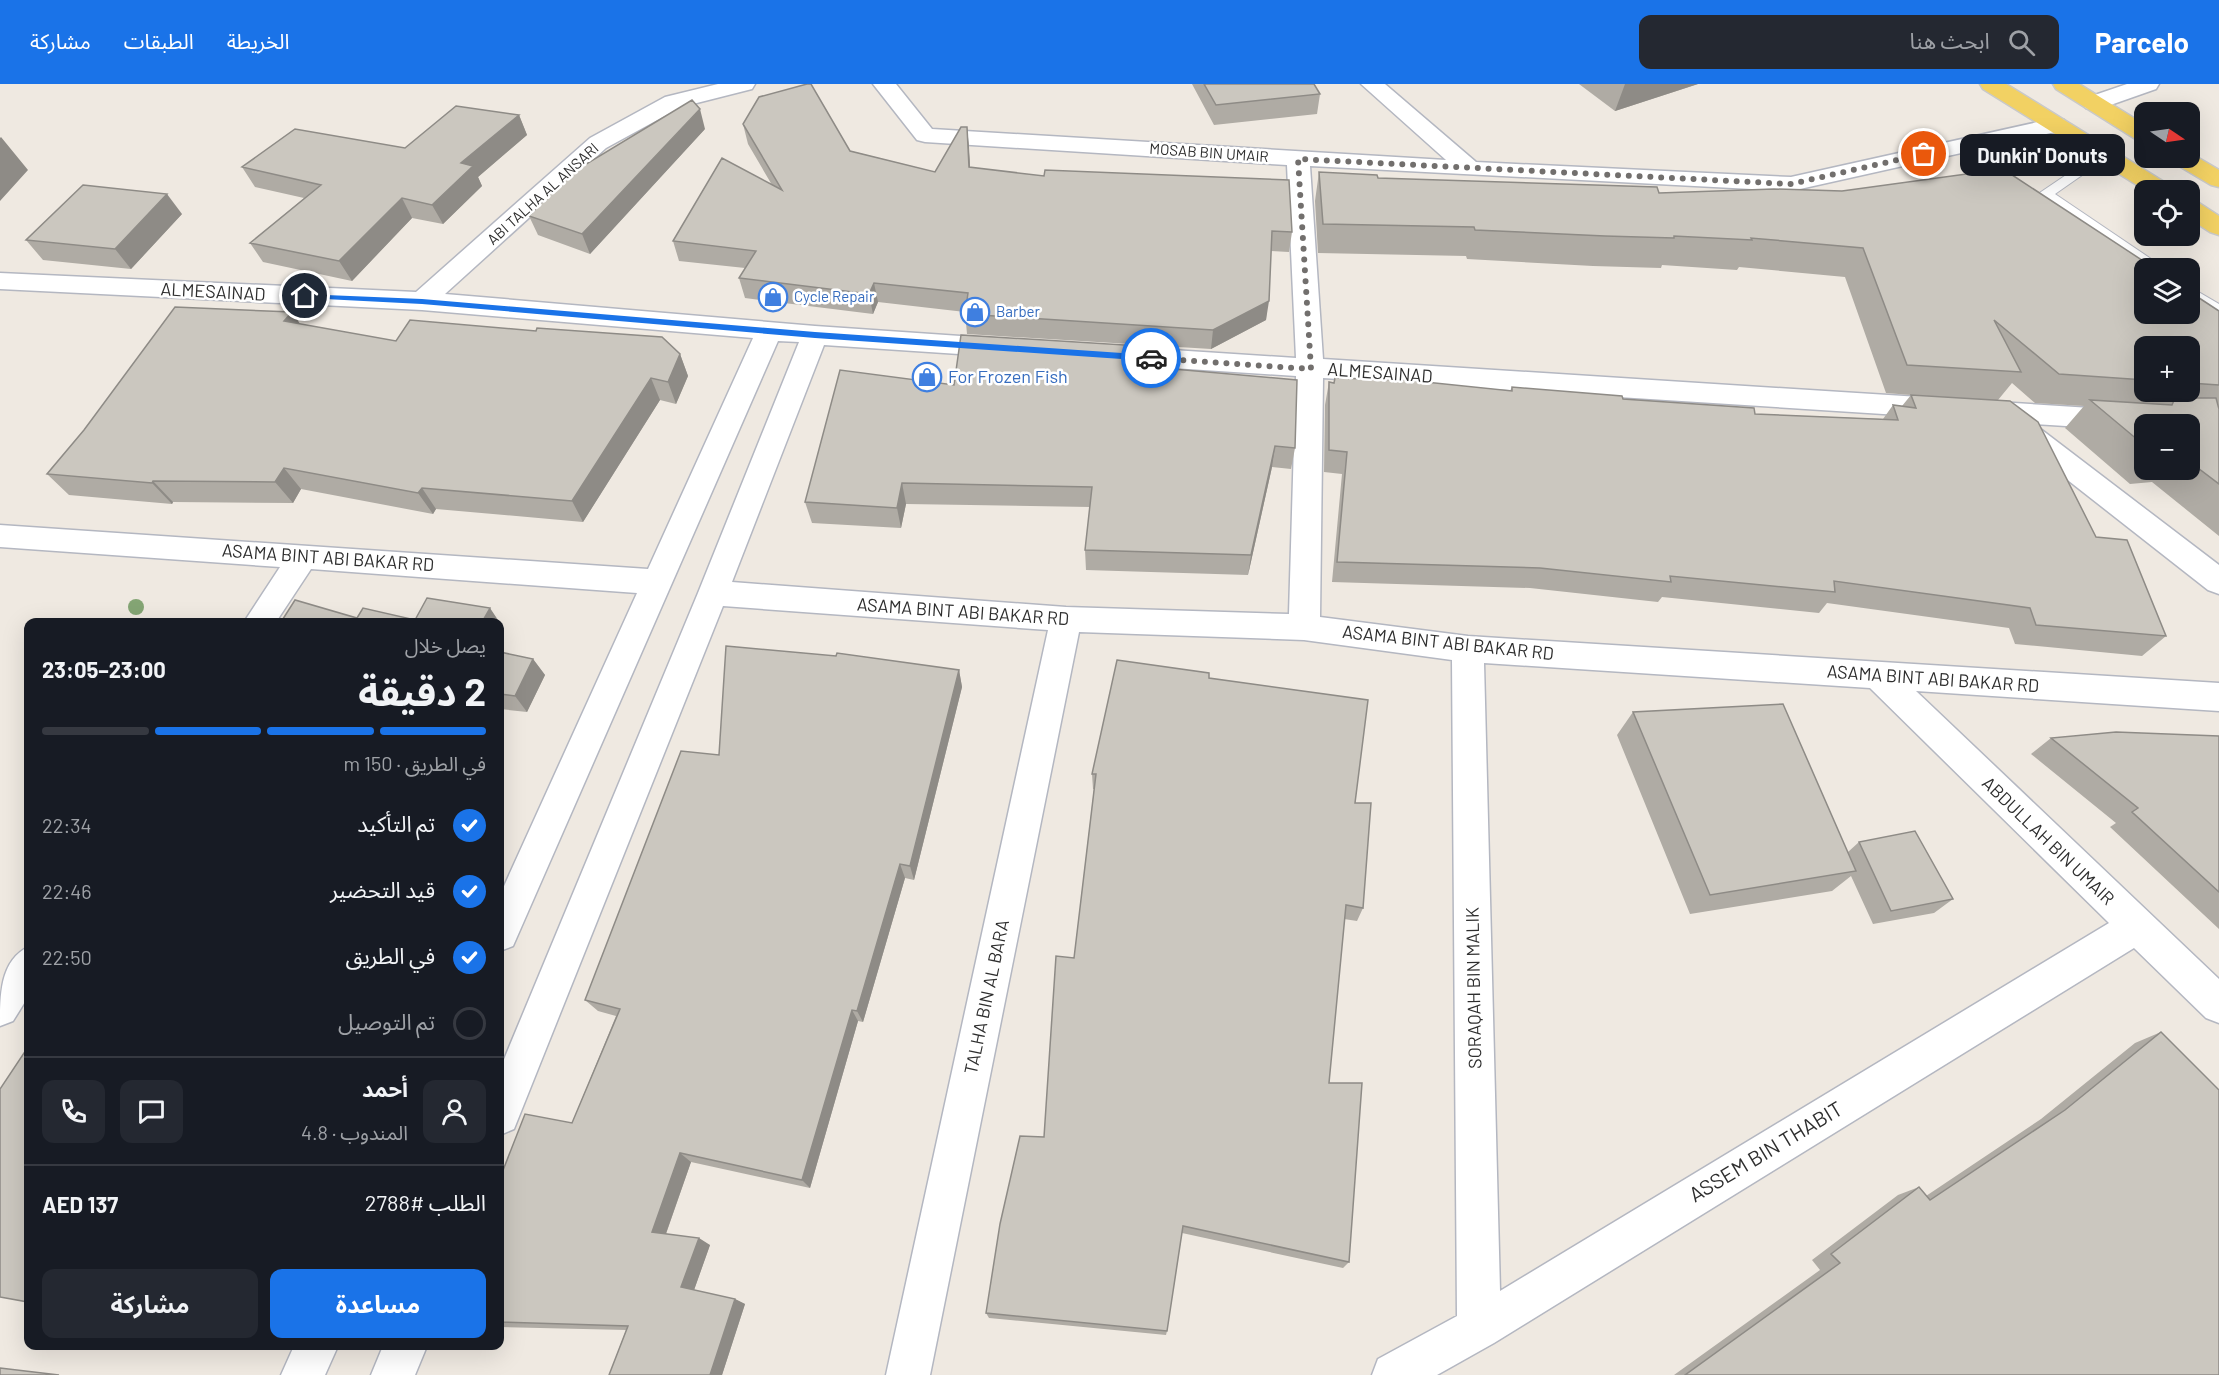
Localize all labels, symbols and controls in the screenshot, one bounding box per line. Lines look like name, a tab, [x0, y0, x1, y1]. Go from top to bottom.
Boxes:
search box	[1639, 15, 2059, 69]
text: Parcelo	[2095, 25, 2189, 59]
icon: search	[2005, 26, 2038, 59]
text: ابحث هنا	[1910, 27, 1990, 53]
text: مشاركة	[30, 28, 91, 53]
text: الطبقات	[124, 28, 194, 53]
text: الخريطة	[227, 28, 290, 53]
north arrow	[2134, 102, 2200, 168]
map controls	[2134, 102, 2200, 480]
pin	[1898, 128, 1949, 179]
callout: Dunkin' Donuts	[1960, 133, 2125, 175]
icon: bag	[1907, 137, 1940, 170]
street label: ABI TALHA AL ANSARI	[483, 139, 602, 248]
street label: MOSAB BIN UMAIR	[1149, 139, 1269, 165]
text: Dunkin' Donuts	[1977, 143, 2108, 167]
button: locate	[2134, 180, 2200, 246]
button: layers	[2134, 258, 2200, 324]
pin	[279, 270, 330, 321]
street label: ALMESAINAD	[160, 277, 266, 305]
icon: home	[288, 279, 321, 312]
shop icon: Cycle Repair	[757, 281, 789, 313]
place label: Cycle Repair	[794, 287, 875, 305]
shop icon: Barber	[959, 296, 991, 328]
place label: Barber	[996, 302, 1041, 320]
courier	[1121, 328, 1181, 388]
button: +	[2134, 336, 2200, 402]
icon: car	[1135, 342, 1168, 375]
street label: ALMESAINAD	[1327, 357, 1433, 387]
shop icon: For Frozen Fish	[911, 361, 943, 393]
place label: For Frozen Fish	[948, 365, 1068, 387]
button: −	[2134, 414, 2200, 480]
street label: ASAMA BINT ABI BAKAR RD	[221, 539, 435, 575]
street label: ASAMA BINT ABI BAKAR RD	[856, 593, 1070, 629]
street label: ASAMA BINT ABI BAKAR RD	[1341, 620, 1555, 664]
text: يصل خلال	[405, 633, 486, 657]
text: 23:00–23:05	[42, 656, 166, 682]
street label: ASAMA BINT ABI BAKAR RD	[1826, 660, 2040, 696]
text: 2 دقيقة	[358, 667, 486, 714]
text: في الطريق · 150 m	[343, 751, 486, 775]
street label: ABDULLAH BIN UMAIR	[1978, 771, 2119, 909]
icon: check	[453, 809, 486, 842]
text: تم التأكيد	[357, 810, 435, 836]
text: 22:34	[42, 813, 92, 837]
icon: check	[453, 875, 486, 908]
text: قيد التحضير	[330, 876, 435, 902]
text: 22:46	[42, 879, 92, 903]
street label: SORAQAH BIN MALIK	[1461, 907, 1485, 1069]
street label: TALHA BIN AL BARA	[959, 917, 1013, 1076]
icon: check	[453, 941, 486, 974]
text: في الطريق	[346, 942, 435, 968]
text: 22:50	[42, 945, 92, 969]
text: تم التوصيل	[338, 1008, 435, 1034]
text: أحمد	[362, 1075, 408, 1101]
button: phone	[42, 1080, 105, 1143]
button: chat	[120, 1080, 183, 1143]
button: person	[423, 1080, 486, 1143]
street label: ASSEM BIN THABIT	[1684, 1095, 1847, 1206]
text: المندوب · 4.8	[301, 1120, 408, 1144]
text: الطلب #2788	[365, 1189, 486, 1215]
text: AED 137	[42, 1191, 118, 1217]
button: مشاركة	[42, 1269, 258, 1338]
button: مساعدة	[270, 1269, 486, 1338]

